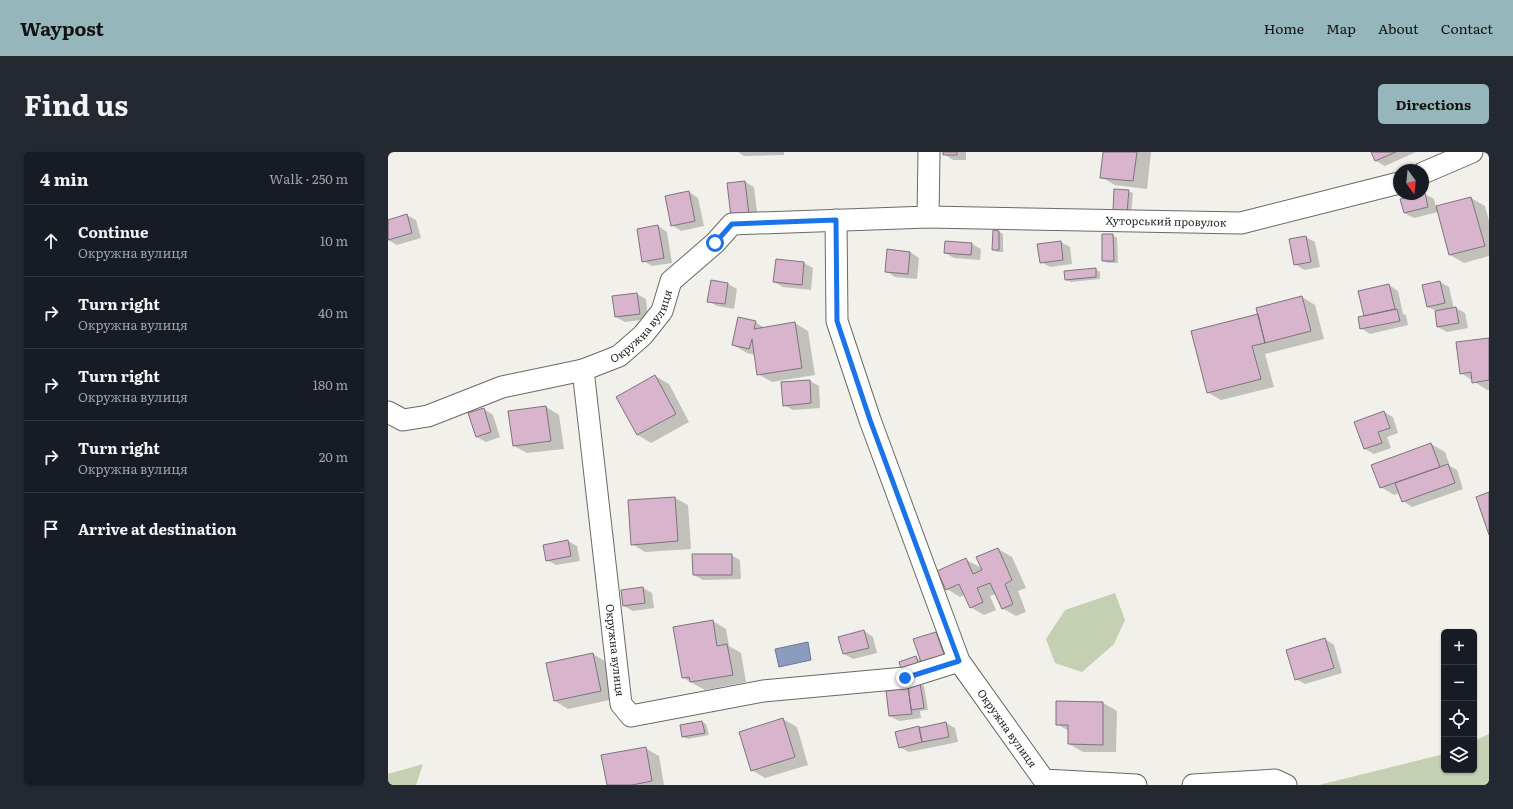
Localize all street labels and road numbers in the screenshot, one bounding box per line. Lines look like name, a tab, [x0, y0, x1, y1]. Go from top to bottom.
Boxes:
street label: Хуторський провулок	[1105, 211, 1227, 230]
street label: Окружна вулиця	[608, 287, 675, 366]
street label: Окружна вулиця	[603, 603, 629, 698]
street label: Окружна вулиця	[974, 685, 1042, 771]

